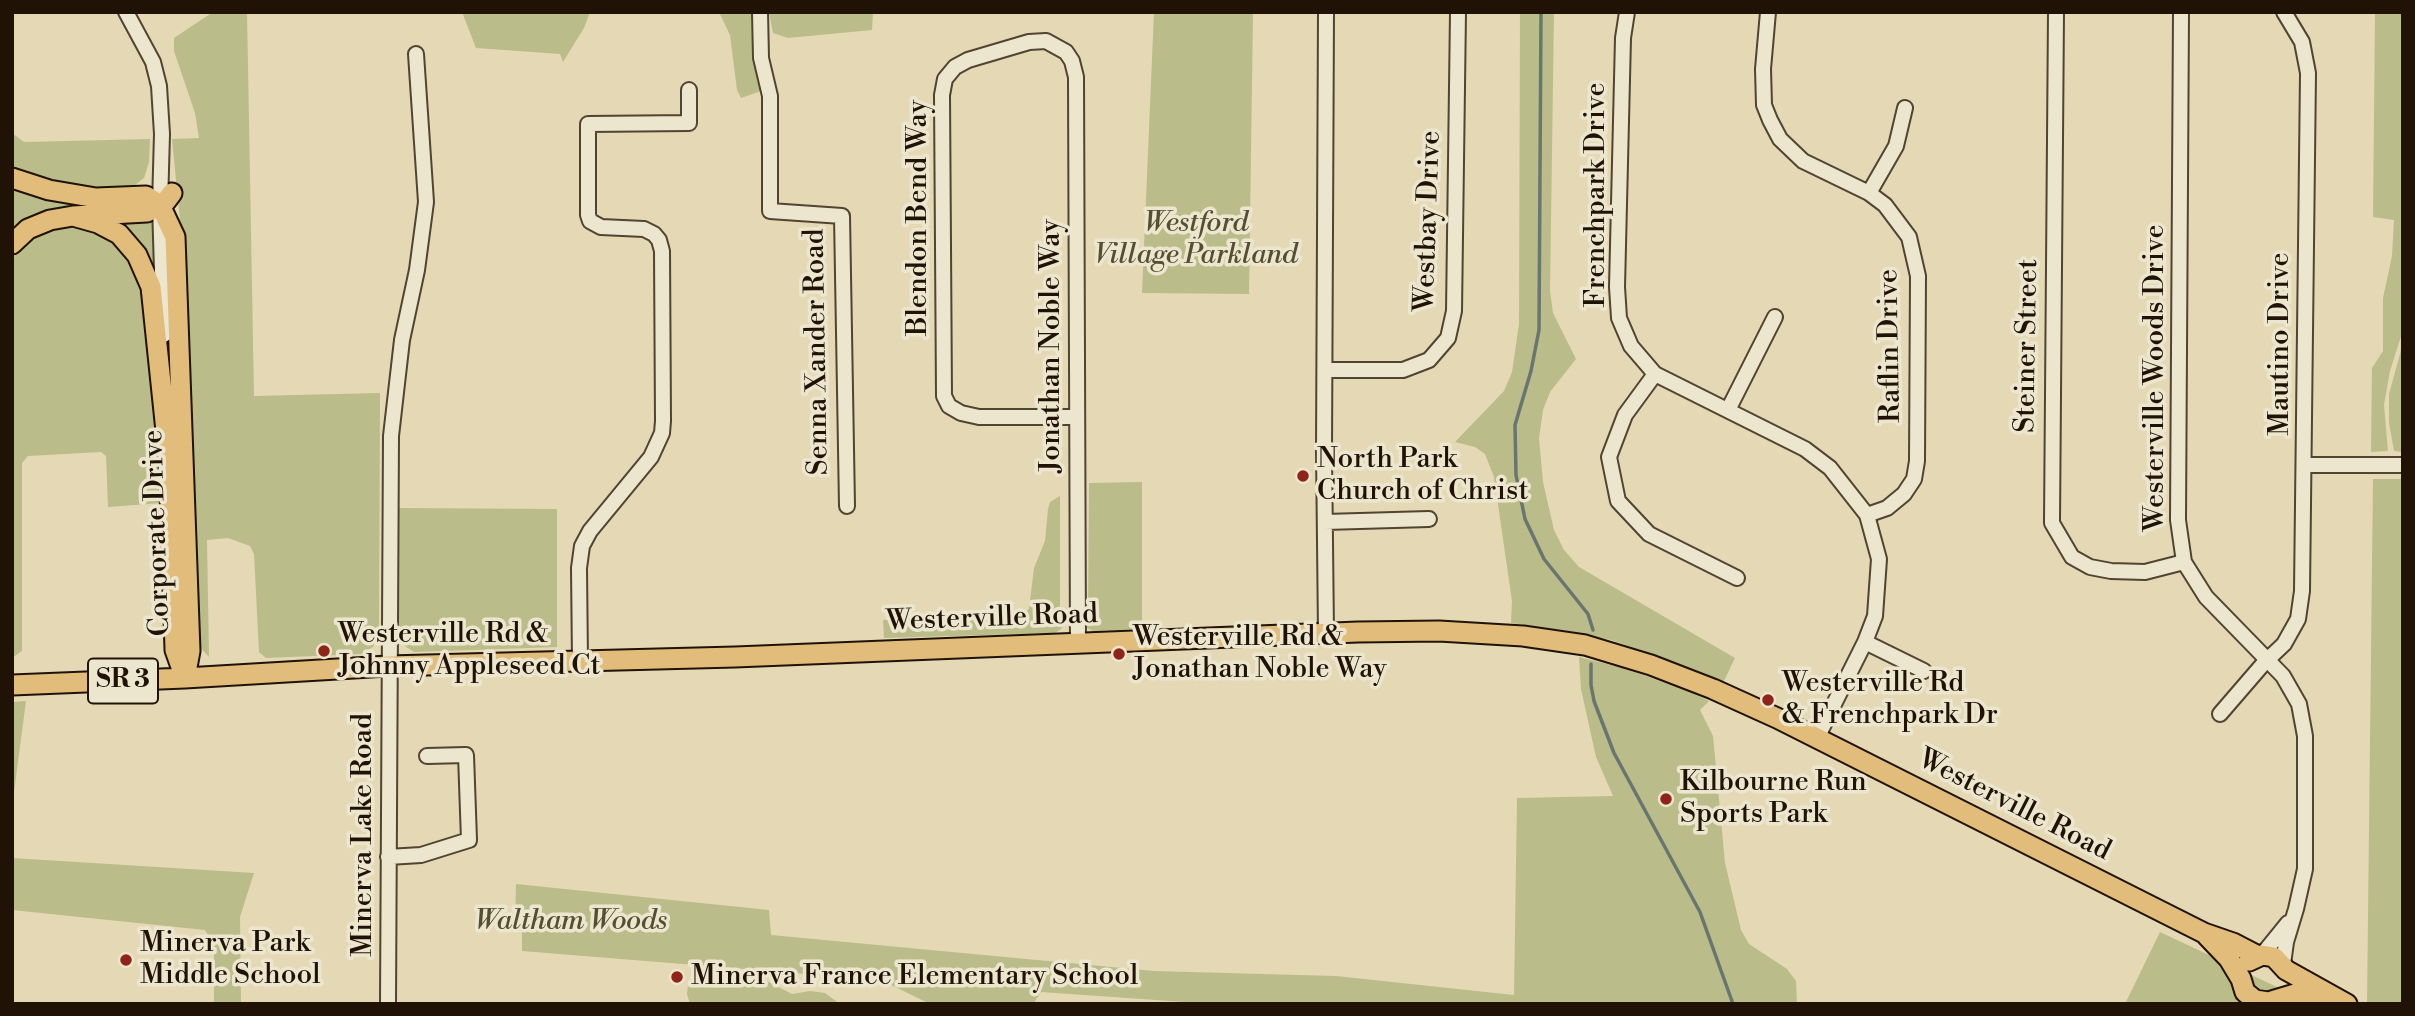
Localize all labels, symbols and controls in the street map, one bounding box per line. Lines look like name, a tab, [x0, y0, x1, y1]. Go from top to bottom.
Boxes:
street label: Frenchpark Drive	[1580, 82, 1614, 308]
street label: Blendon Bend Way	[902, 100, 936, 336]
street label: Westbay Drive	[1409, 130, 1449, 312]
park label: Westford Village Parkland	[1094, 207, 1298, 273]
street label: Jonathan Noble Way	[1035, 219, 1069, 473]
street label: Westerville Woods Drive	[2139, 224, 2173, 532]
street label: Senna Xander Road	[799, 228, 837, 476]
street label: Mautino Drive	[2264, 252, 2298, 436]
street label: Steiner Street	[2010, 259, 2046, 433]
street label: Raflin Drive	[1873, 269, 1909, 423]
street label: Corporate Drive	[138, 429, 178, 637]
place label: North Park Church of Christ	[1317, 443, 1528, 509]
marker: North Park Church of Christ	[1295, 468, 1311, 484]
street label: Westerville Road	[886, 599, 1098, 639]
place label: Westerville Rd & Johnny Appleseed Ct	[338, 618, 600, 684]
place label: Westerville Rd & Jonathan Noble Way	[1133, 621, 1387, 687]
marker: Westerville Rd & Johnny Appleseed Ct	[316, 643, 332, 659]
marker: Westerville Rd & Jonathan Noble Way	[1111, 646, 1127, 662]
road number: SR 3	[88, 659, 158, 704]
place label: Westerville Rd & Frenchpark Dr	[1782, 667, 1998, 733]
marker: Westerville Rd & Frenchpark Dr	[1760, 692, 1776, 708]
street label: Minerva Lake Road	[347, 713, 381, 957]
street label: Westerville Road	[1912, 743, 2116, 869]
place label: Kilbourne Run Sports Park	[1680, 766, 1867, 832]
marker: Kilbourne Run Sports Park	[1658, 791, 1674, 807]
park label: Waltham Woods	[475, 905, 667, 939]
place label: Minerva Park Middle School	[140, 927, 320, 993]
marker: Minerva Park Middle School	[118, 952, 134, 968]
place label: Minerva France Elementary School	[691, 960, 1138, 994]
marker: Minerva France Elementary School	[669, 969, 685, 985]

